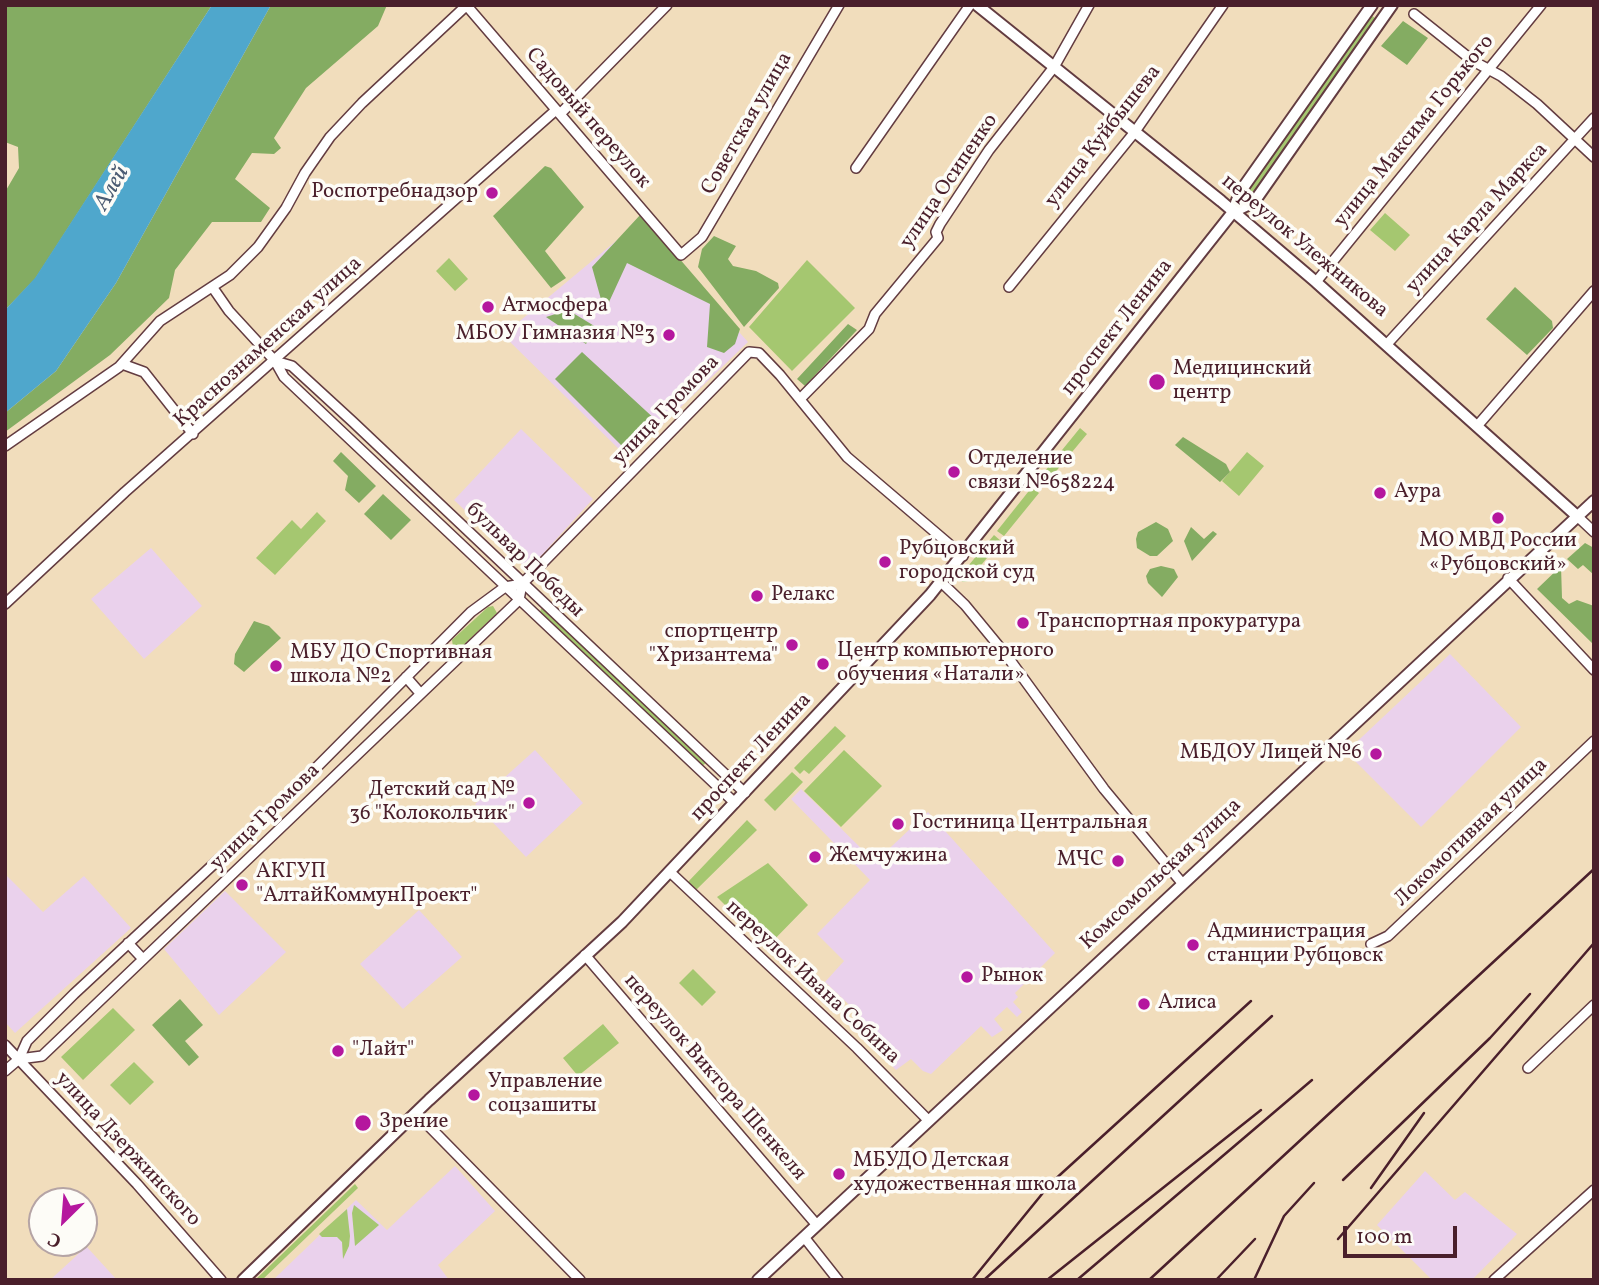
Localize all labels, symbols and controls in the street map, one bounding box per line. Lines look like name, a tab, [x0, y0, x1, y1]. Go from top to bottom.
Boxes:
street label: улица Максима Горького	[1329, 31, 1501, 233]
street label: Садовый переулок	[519, 43, 655, 195]
street label: Советская улица	[697, 48, 799, 200]
street label: улица Куйбышева	[1041, 61, 1167, 213]
street label: улица Осипенко	[896, 110, 1004, 254]
street label: улица Карла Маркса	[1402, 138, 1554, 300]
water label: Алей	[89, 162, 137, 216]
street label: переулок Улежникова	[1215, 170, 1393, 324]
place label: Роспотребнадзор	[311, 180, 478, 206]
marker: Роспотребнадзор	[484, 185, 500, 201]
street label: Краснознаменская улица	[170, 252, 368, 434]
street label: проспект Ленина	[1057, 255, 1179, 401]
place label: Атмосфера	[502, 294, 608, 320]
marker: Атмосфера	[480, 299, 496, 315]
place label: МБОУ Гимназия №3	[456, 322, 655, 348]
marker: МБОУ Гимназия №3	[661, 327, 677, 343]
street label: улица Громова	[608, 351, 726, 471]
place label: Медицинский центр	[1173, 357, 1312, 407]
marker: Медицинский центр	[1147, 372, 1167, 392]
place label: Отделение связи №658224	[968, 447, 1115, 497]
marker: Отделение связи №658224	[946, 464, 962, 480]
place label: Аура	[1394, 480, 1441, 506]
marker: Аура	[1372, 485, 1388, 501]
street label: бульвар Победы	[460, 498, 588, 624]
marker: МО МВД России «Рубцовский»	[1490, 510, 1506, 526]
place label: МО МВД России «Рубцовский»	[1419, 529, 1577, 579]
place label: Рубцовский городской суд	[899, 537, 1035, 587]
marker: Рубцовский городской суд	[877, 554, 893, 570]
place label: Релакс	[771, 583, 835, 609]
marker: Релакс	[749, 588, 765, 604]
place label: Транспортная прокуратура	[1037, 610, 1301, 636]
marker: Транспортная прокуратура	[1015, 615, 1031, 631]
place label: спортцентр "Хризантема"	[649, 620, 778, 670]
marker: спортцентр "Хризантема"	[784, 637, 800, 653]
place label: Центр компьютерного обучения «Натали»	[837, 639, 1054, 689]
place label: МБУ ДО Спортивная школа №2	[290, 641, 492, 691]
marker: Центр компьютерного обучения «Натали»	[815, 656, 831, 672]
marker: МБУ ДО Спортивная школа №2	[268, 658, 284, 674]
street label: проспект Ленина	[686, 689, 818, 827]
place label: МБДОУ Лицей №6	[1180, 741, 1362, 767]
marker: МБДОУ Лицей №6	[1368, 746, 1384, 762]
street label: Локомотивная улица	[1390, 753, 1554, 913]
street label: улица Громова	[206, 759, 326, 877]
place label: Детский сад № 36 "Колокольчик"	[349, 778, 515, 828]
street label: Комсомольская улица	[1076, 794, 1248, 956]
marker: Детский сад № 36 "Колокольчик"	[521, 795, 537, 811]
place label: Гостиница Центральная	[912, 811, 1148, 837]
marker: Гостиница Центральная	[890, 816, 906, 832]
place label: Жемчужина	[829, 844, 948, 870]
place label: МЧС	[1057, 848, 1104, 874]
marker: Жемчужина	[807, 849, 823, 865]
marker: МЧС	[1110, 853, 1126, 869]
place label: АКГУП "АлтайКоммунПроект"	[256, 860, 478, 910]
marker: АКГУП "АлтайКоммунПроект"	[234, 877, 250, 893]
street label: переулок Ивана Собина	[720, 896, 904, 1070]
place label: Администрация станции Рубцовск	[1207, 920, 1383, 970]
marker: Администрация станции Рубцовск	[1185, 937, 1201, 953]
place label: Рынок	[981, 964, 1043, 990]
marker: Рынок	[959, 969, 975, 985]
street label: переулок Виктора Шенкеля	[617, 970, 811, 1186]
place label: Алиса	[1158, 991, 1217, 1017]
marker: Алиса	[1136, 996, 1152, 1012]
place label: "Лайт"	[352, 1038, 414, 1064]
marker: "Лайт"	[330, 1043, 346, 1059]
street label: улица Дзержинского	[49, 1067, 205, 1233]
place label: Управление соцзашиты	[488, 1070, 602, 1120]
marker: Управление соцзашиты	[466, 1087, 482, 1103]
place label: Зрение	[379, 1110, 448, 1136]
marker: Зрение	[353, 1113, 373, 1133]
place label: МБУДО Детская художественная школа	[853, 1149, 1077, 1199]
marker: МБУДО Детская художественная школа	[831, 1166, 847, 1182]
north arrow	[28, 1187, 98, 1257]
scale bar	[1347, 1212, 1461, 1256]
text: 100 m	[1356, 1223, 1413, 1252]
text: С	[44, 1225, 66, 1254]

